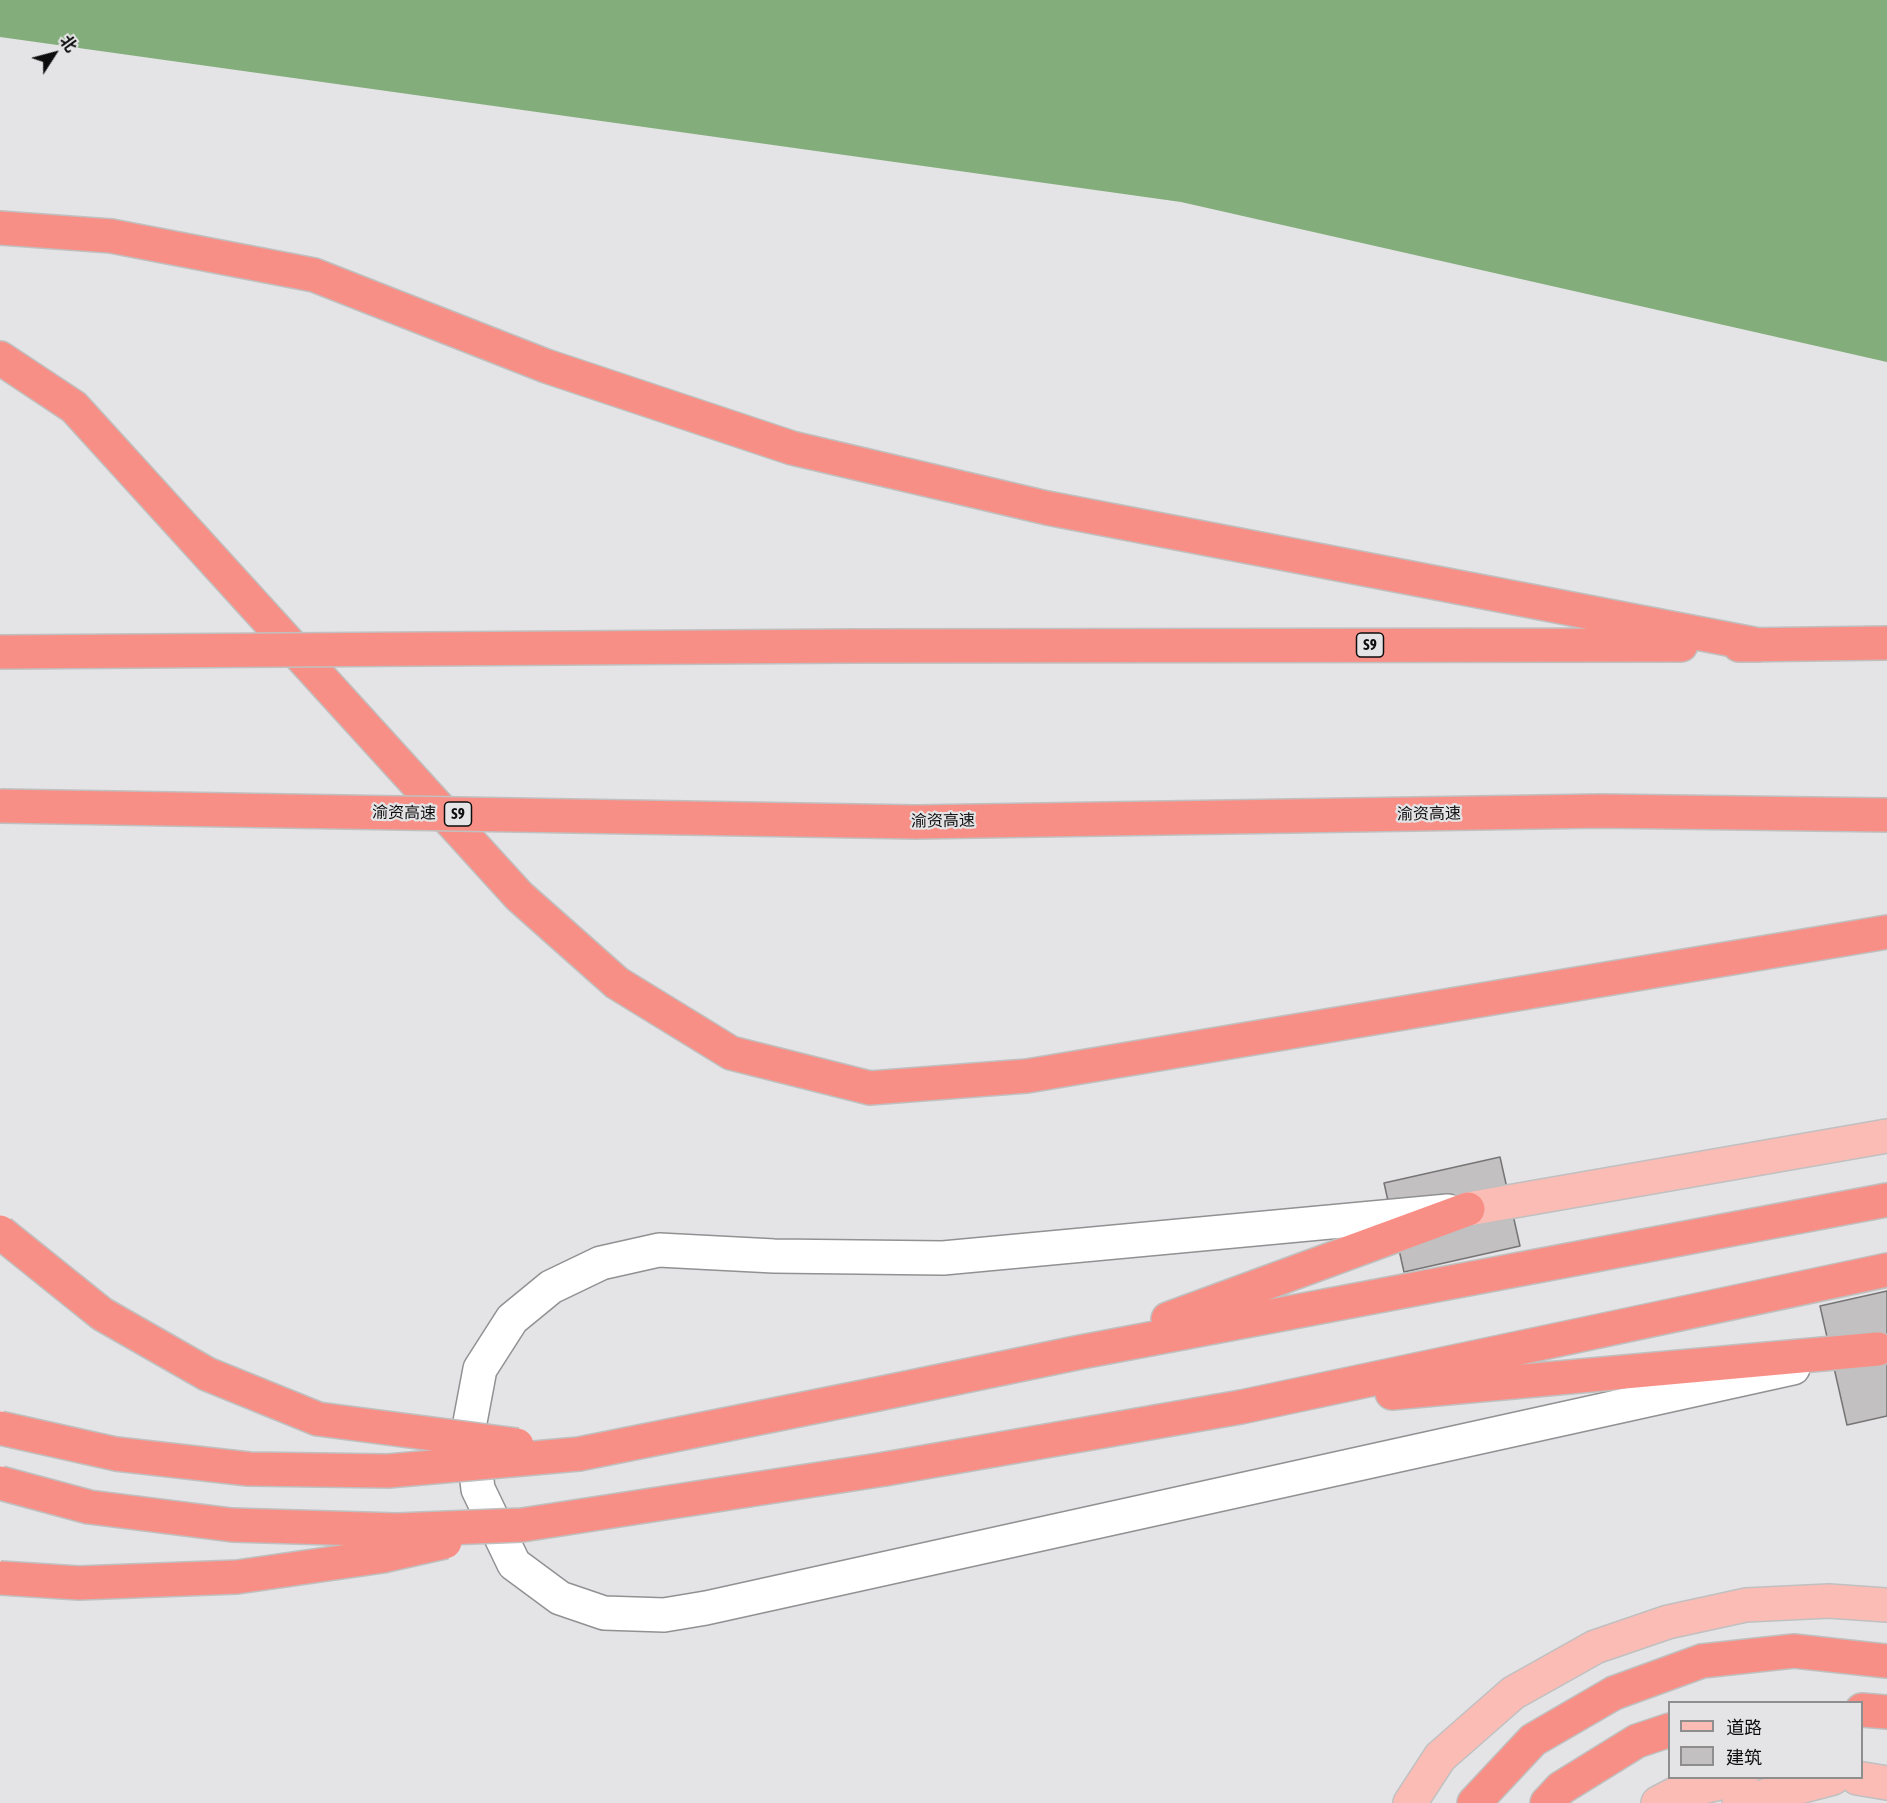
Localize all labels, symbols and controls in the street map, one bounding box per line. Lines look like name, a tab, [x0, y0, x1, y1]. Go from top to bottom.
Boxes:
north arrow	[24, 24, 84, 84]
text: 北	[57, 32, 81, 55]
road number: S9	[1356, 633, 1384, 657]
road number: S9	[444, 802, 472, 826]
street label: 渝资高速	[372, 803, 436, 823]
street label: 渝资高速	[1397, 804, 1461, 824]
street label: 渝资高速	[911, 811, 975, 831]
legend	[1668, 1701, 1863, 1779]
text: 道路	[1726, 1717, 1762, 1738]
text: 建筑	[1726, 1747, 1762, 1768]

